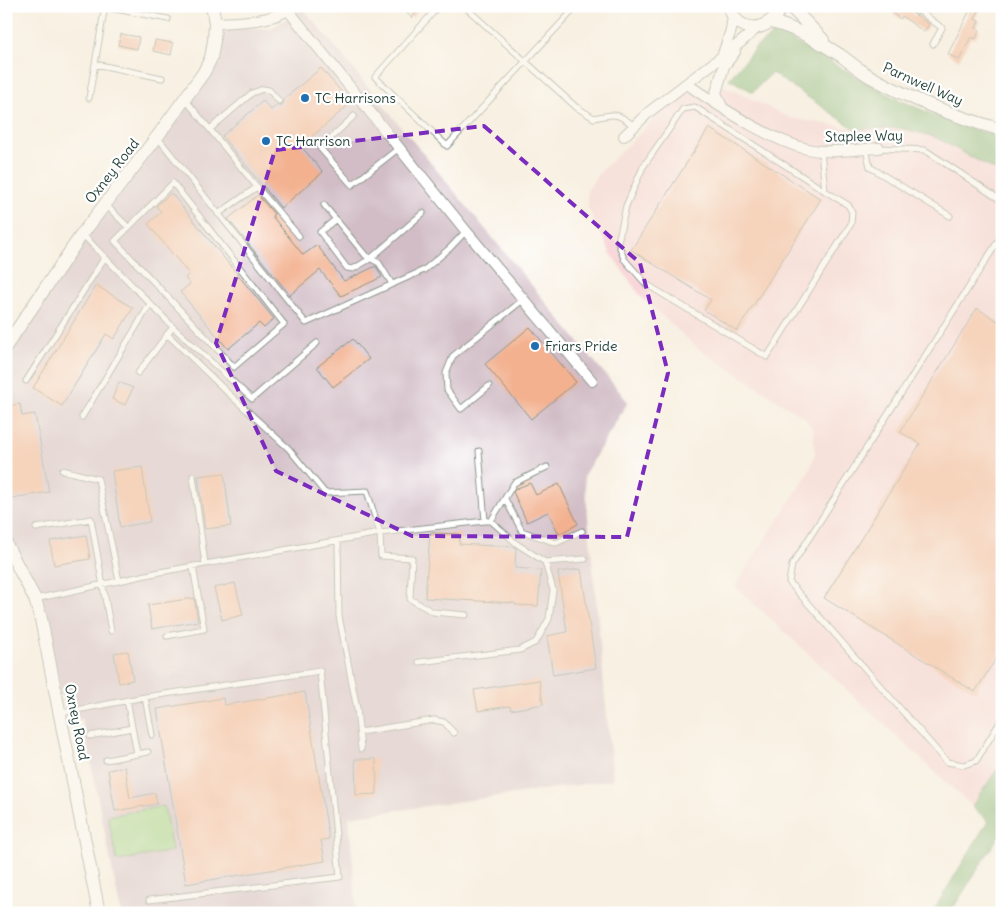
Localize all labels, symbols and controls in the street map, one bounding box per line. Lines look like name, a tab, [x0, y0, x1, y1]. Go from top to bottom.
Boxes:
street label: Parnwell Way	[880, 58, 966, 110]
place label: TC Harrisons	[315, 89, 396, 107]
marker: TC Harrisons	[299, 92, 311, 104]
street label: Staplee Way	[825, 126, 903, 146]
place label: TC Harrison	[276, 132, 350, 150]
street label: Oxney Road	[81, 135, 143, 207]
marker: TC Harrison	[260, 135, 272, 147]
place label: Friars Pride	[545, 337, 618, 355]
marker: Friars Pride	[529, 340, 541, 352]
street label: Oxney Road	[61, 682, 93, 762]

